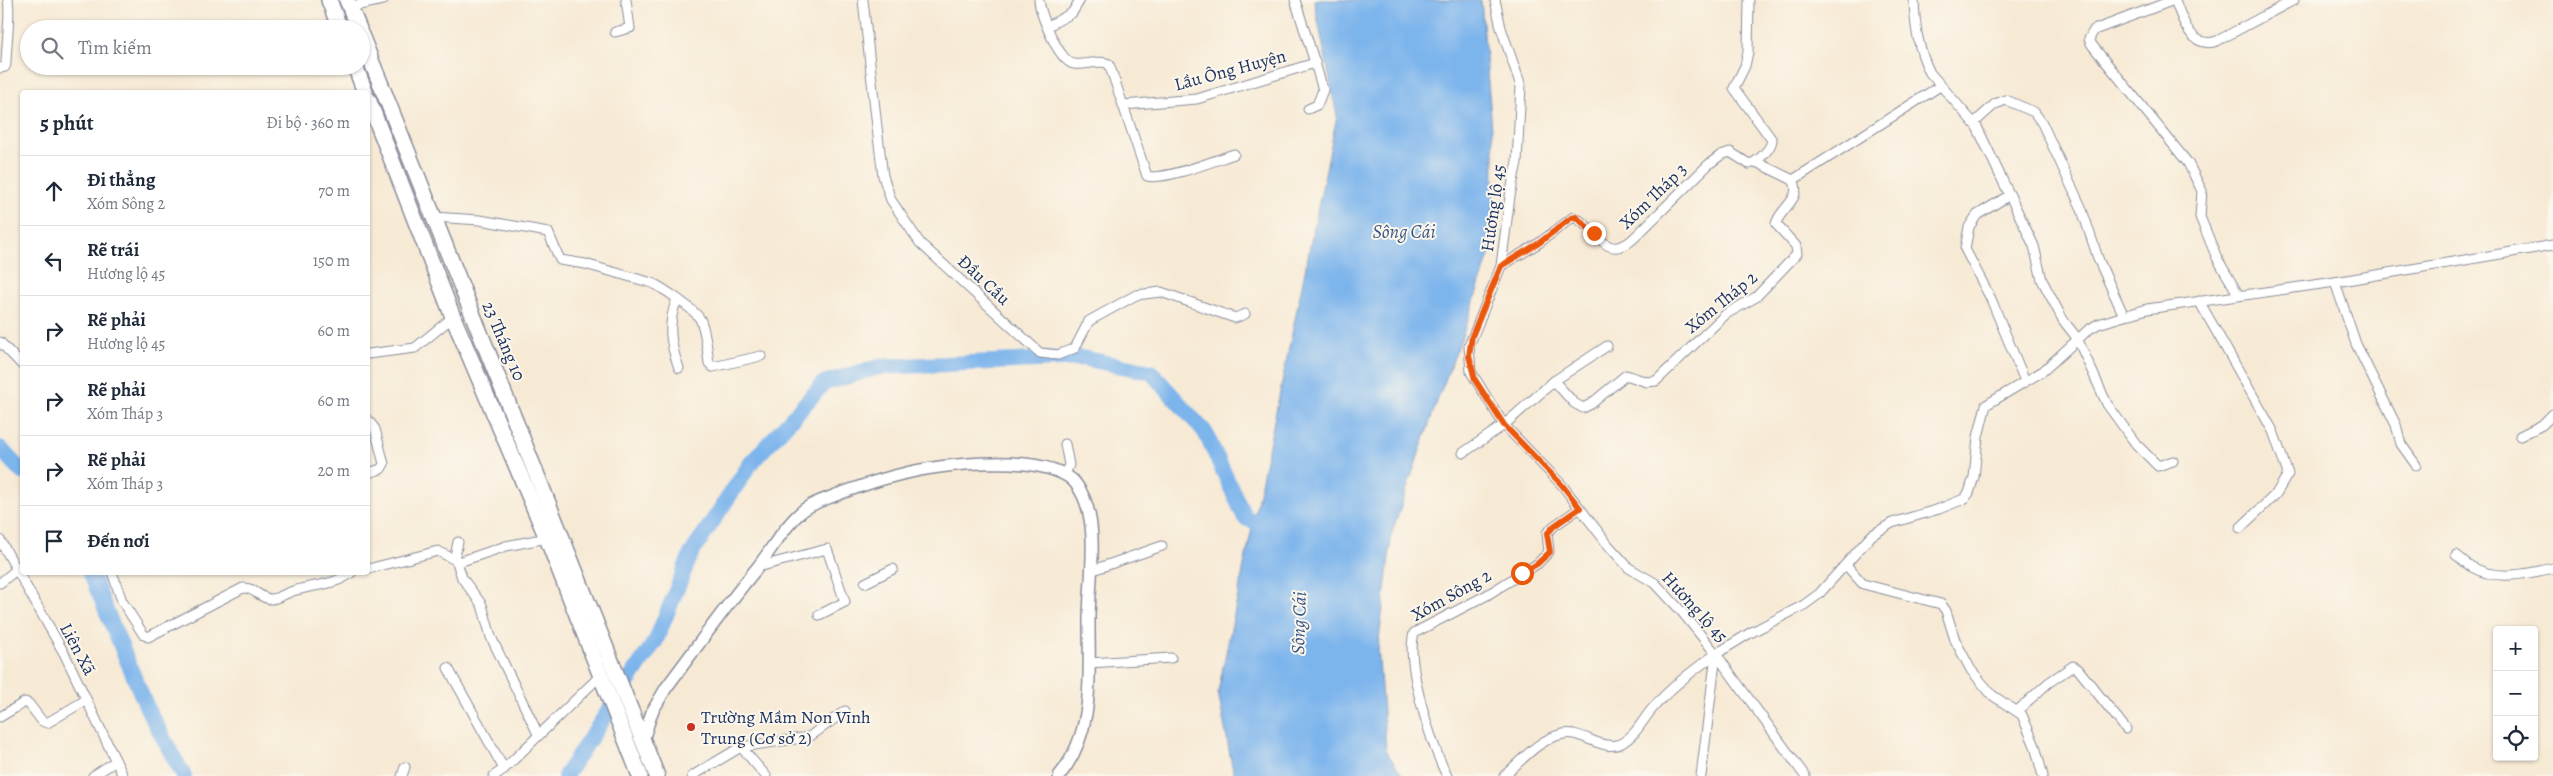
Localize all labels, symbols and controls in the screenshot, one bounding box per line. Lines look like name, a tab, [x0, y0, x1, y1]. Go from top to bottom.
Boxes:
search box	[20, 20, 370, 75]
icon: search	[38, 34, 66, 62]
text: Tìm kiếm	[78, 35, 152, 61]
street label: Lầu Ông Huyện	[1171, 44, 1289, 96]
text: 5 phút	[40, 109, 94, 137]
text: Đi bộ · 360 m	[266, 112, 350, 134]
street label: Xóm Tháp 3	[1614, 158, 1692, 234]
street label: Hương lộ 45	[1475, 163, 1511, 253]
text: Đi thẳng	[87, 167, 155, 193]
icon: ahead	[40, 177, 68, 205]
text: 70 m	[318, 180, 350, 202]
text: Xóm Sông 2	[87, 193, 165, 215]
water label: Sông Cái	[1372, 219, 1436, 245]
route end	[1583, 222, 1606, 245]
text: Rẽ trái	[87, 237, 139, 263]
icon: left	[40, 247, 68, 275]
street label: Đầu Cầu	[952, 249, 1016, 311]
text: 150 m	[313, 250, 350, 272]
text: Hương lộ 45	[87, 263, 165, 285]
street label: Xóm Tháp 2	[1680, 265, 1763, 339]
street label: 23 Tháng 10	[477, 298, 531, 384]
text: Rẽ phải	[87, 307, 146, 333]
icon: right	[40, 317, 68, 345]
text: 60 m	[318, 320, 350, 342]
text: Hương lộ 45	[87, 333, 165, 355]
text: Rẽ phải	[87, 377, 146, 403]
icon: right	[40, 387, 68, 415]
text: 60 m	[318, 390, 350, 412]
text: Xóm Tháp 3	[87, 403, 163, 425]
text: Rẽ phải	[87, 447, 146, 473]
icon: right	[40, 457, 68, 485]
text: 20 m	[317, 460, 350, 482]
text: Xóm Tháp 3	[87, 473, 163, 495]
icon: arrive	[40, 527, 68, 555]
text: Đến nơi	[87, 528, 149, 554]
route start	[1511, 562, 1534, 585]
street label: Xóm Sông 2	[1407, 563, 1496, 627]
street label: Hương lộ 45	[1657, 566, 1733, 648]
water label: Sông Cái	[1285, 591, 1313, 655]
street label: Liên Xã	[54, 619, 102, 680]
map controls	[2493, 626, 2538, 761]
button: +	[2493, 626, 2538, 671]
button: −	[2493, 671, 2538, 716]
place label: Trường Mầm Non Vĩnh Trung (Cơ sở 2)	[701, 705, 871, 750]
button: locate	[2493, 716, 2538, 761]
marker: Trường Mầm Non Vĩnh Trung (Cơ sở 2)	[685, 721, 697, 733]

